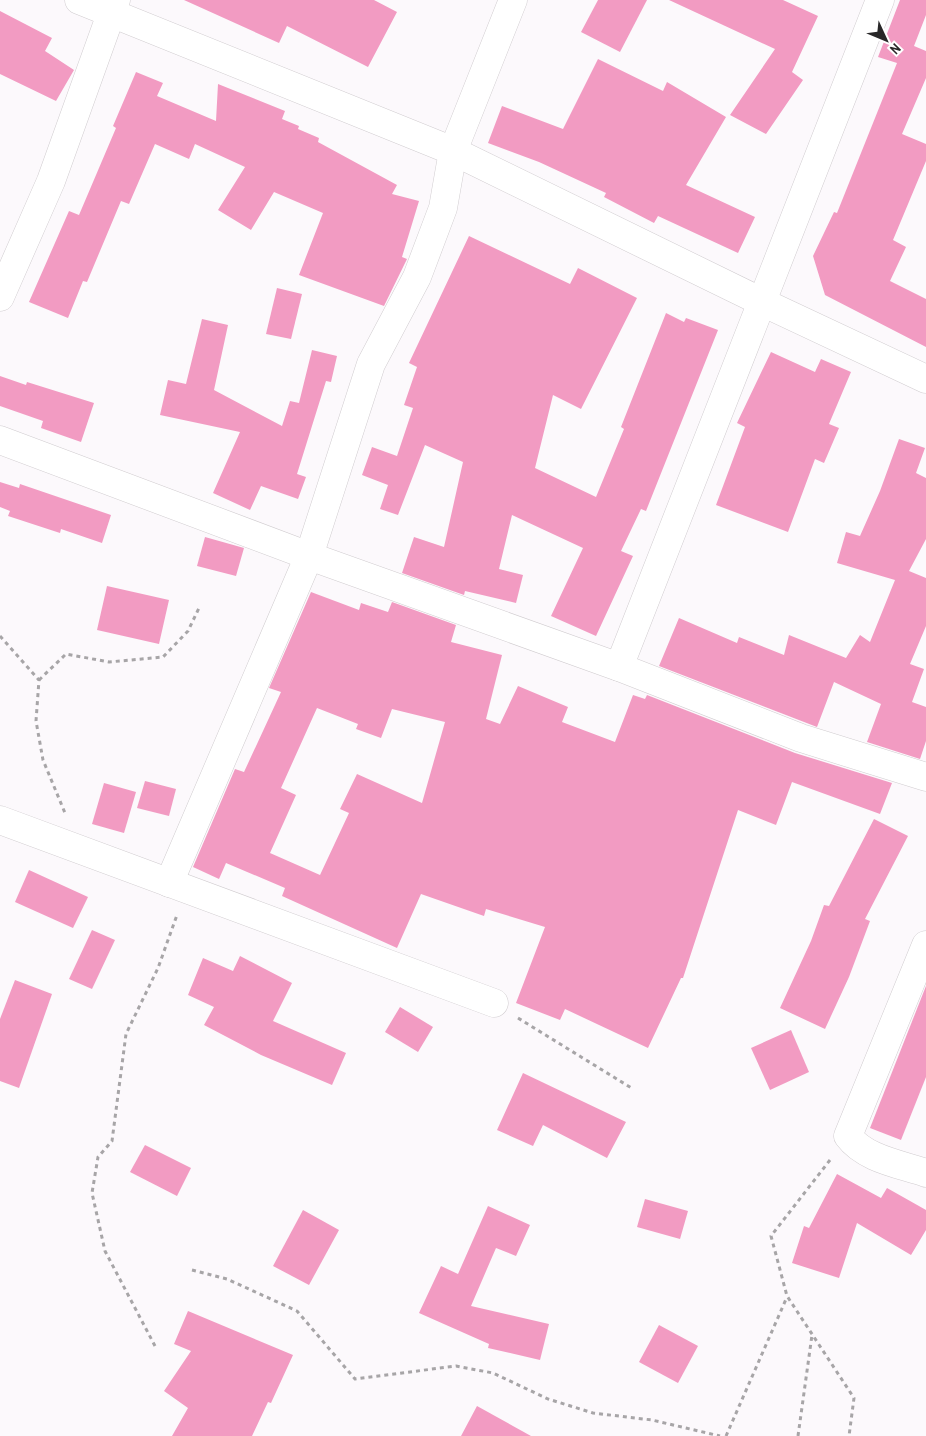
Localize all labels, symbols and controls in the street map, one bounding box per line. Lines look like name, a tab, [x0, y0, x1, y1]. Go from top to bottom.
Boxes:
north arrow	[861, 15, 911, 65]
text: N	[886, 40, 905, 58]

